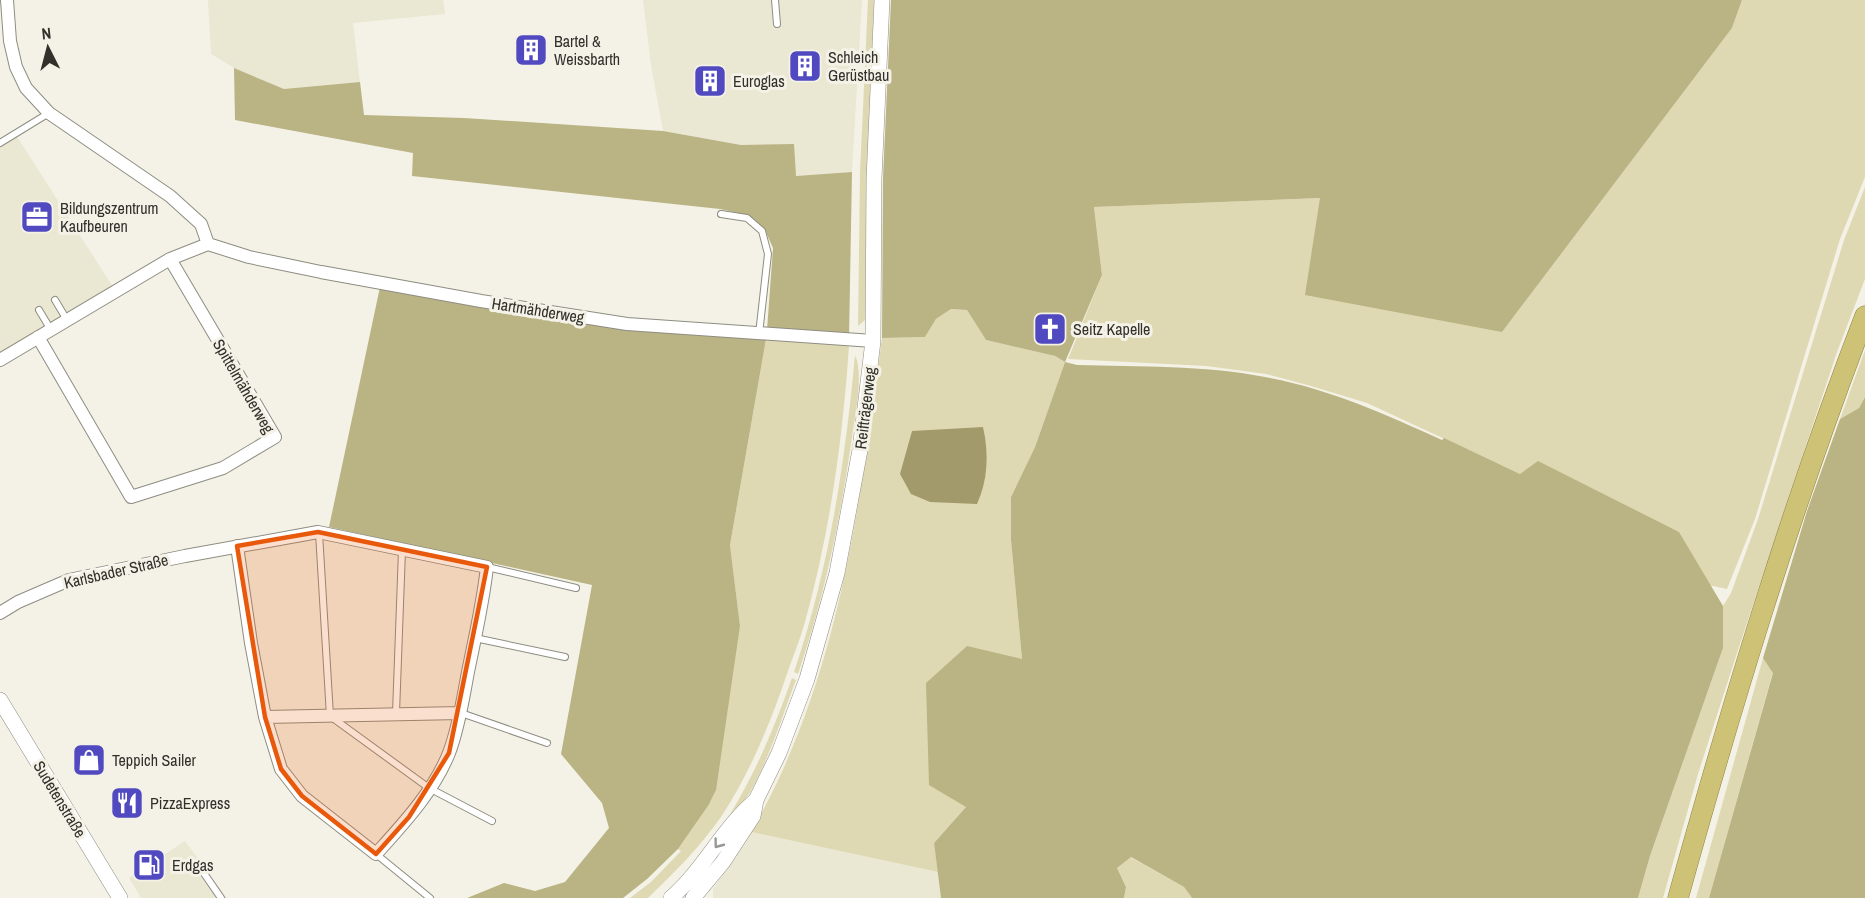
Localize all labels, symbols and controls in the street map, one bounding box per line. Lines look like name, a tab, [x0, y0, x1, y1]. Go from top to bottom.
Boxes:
north arrow	[18, 18, 78, 78]
text: N	[41, 22, 52, 45]
place label: Bartel & Weissbarth	[554, 30, 620, 70]
building icon: Bartel & Weissbarth	[513, 32, 549, 68]
place label: Schleich Gerüstbau	[828, 46, 889, 86]
building icon: Schleich Gerüstbau	[787, 48, 823, 84]
building icon: Euroglas	[692, 63, 728, 99]
place label: Euroglas	[733, 70, 785, 92]
place label: Bildungszentrum Kaufbeuren	[60, 197, 158, 237]
office icon: Bildungszentrum Kaufbeuren	[19, 199, 55, 235]
street label: Hartmähderweg	[490, 292, 586, 328]
church icon: Seitz Kapelle	[1032, 311, 1068, 347]
place label: Seitz Kapelle	[1073, 318, 1150, 340]
street label: Spittelmähderweg	[208, 335, 280, 438]
street label: Reifträgerweg	[849, 365, 881, 450]
street label: Karlsbader Straße	[62, 548, 170, 594]
shop icon: Teppich Sailer	[71, 742, 107, 778]
place label: Teppich Sailer	[112, 749, 197, 771]
street label: Sudetenstraße	[28, 756, 92, 842]
restaurant icon: PizzaExpress	[109, 785, 145, 821]
place label: PizzaExpress	[150, 792, 230, 814]
one-way arrow	[714, 837, 725, 848]
fuel station icon: Erdgas	[131, 847, 167, 883]
place label: Erdgas	[172, 854, 214, 876]

